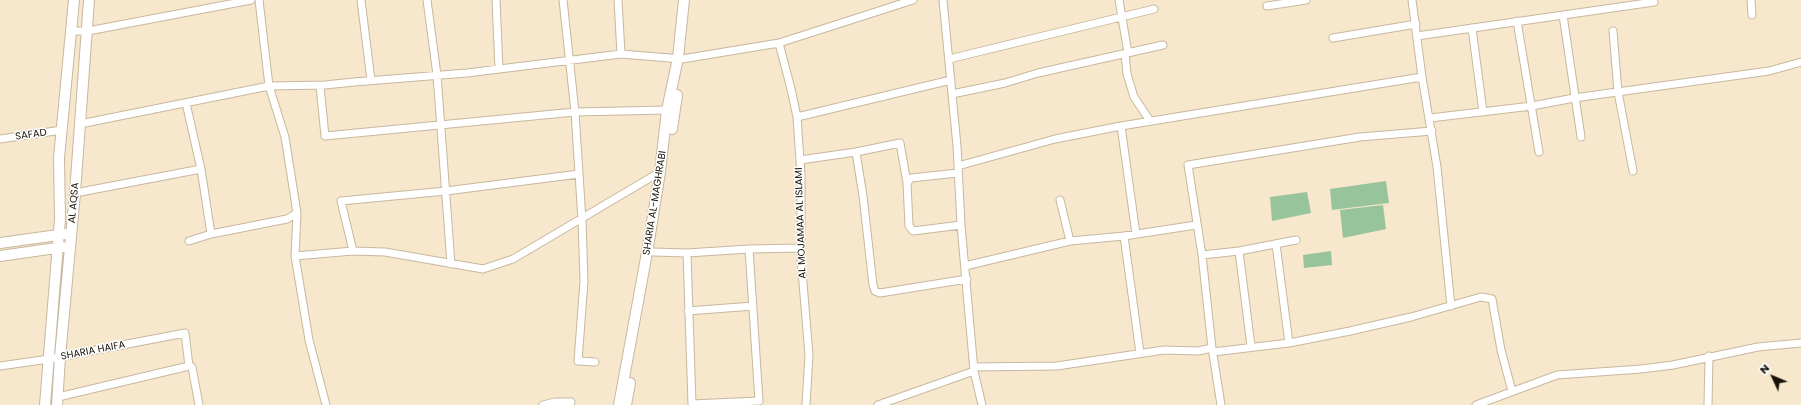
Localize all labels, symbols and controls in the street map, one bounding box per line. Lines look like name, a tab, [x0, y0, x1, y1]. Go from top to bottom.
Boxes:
street label: SAFAD	[15, 127, 47, 143]
street label: SHARIA AL-MAGHRABI	[641, 150, 669, 256]
street label: AL MOJAMAA AL ISLAMI	[793, 167, 809, 279]
street label: AL AQSA	[66, 182, 82, 224]
street label: SHARIA HAIFA	[60, 339, 126, 363]
north arrow	[1753, 357, 1793, 397]
text: N	[1756, 360, 1773, 377]

